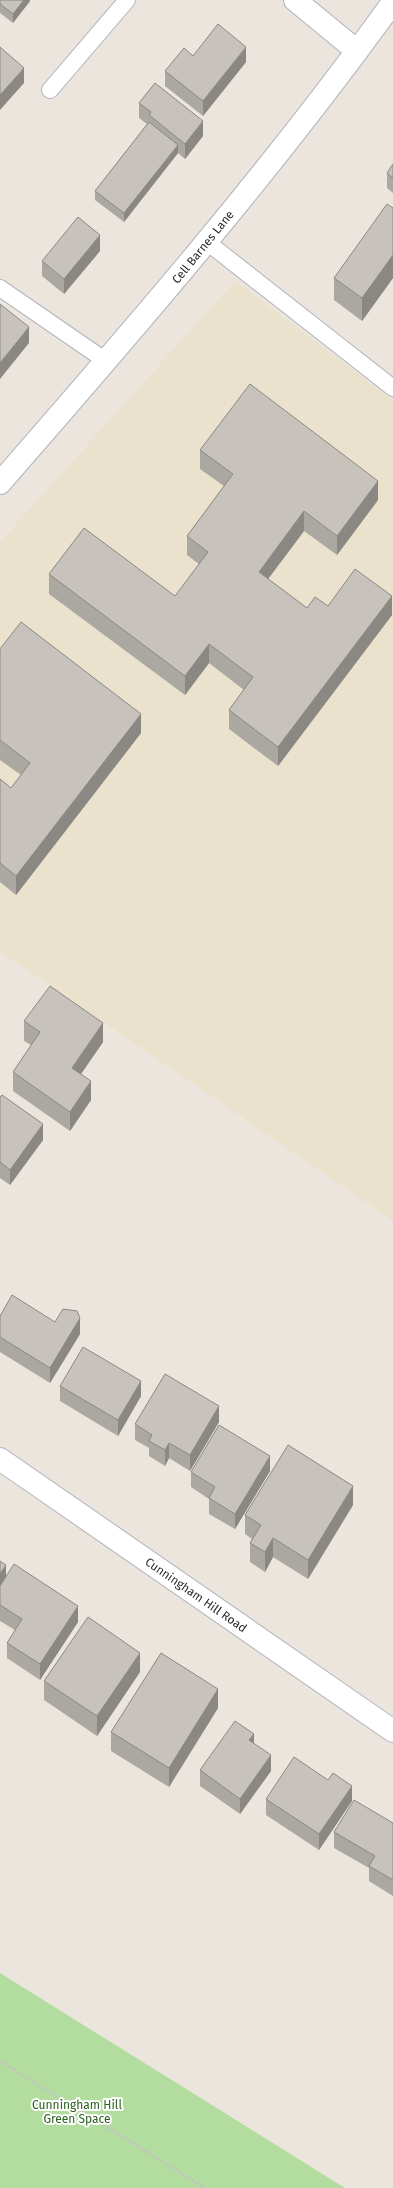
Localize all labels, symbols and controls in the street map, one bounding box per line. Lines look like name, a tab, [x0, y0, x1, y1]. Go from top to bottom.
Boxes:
street label: Cell Barnes Lane	[169, 208, 237, 286]
street label: Cunningham Hill Road	[143, 1555, 249, 1635]
park label: Cunningham Hill Green Space	[32, 2098, 122, 2126]

